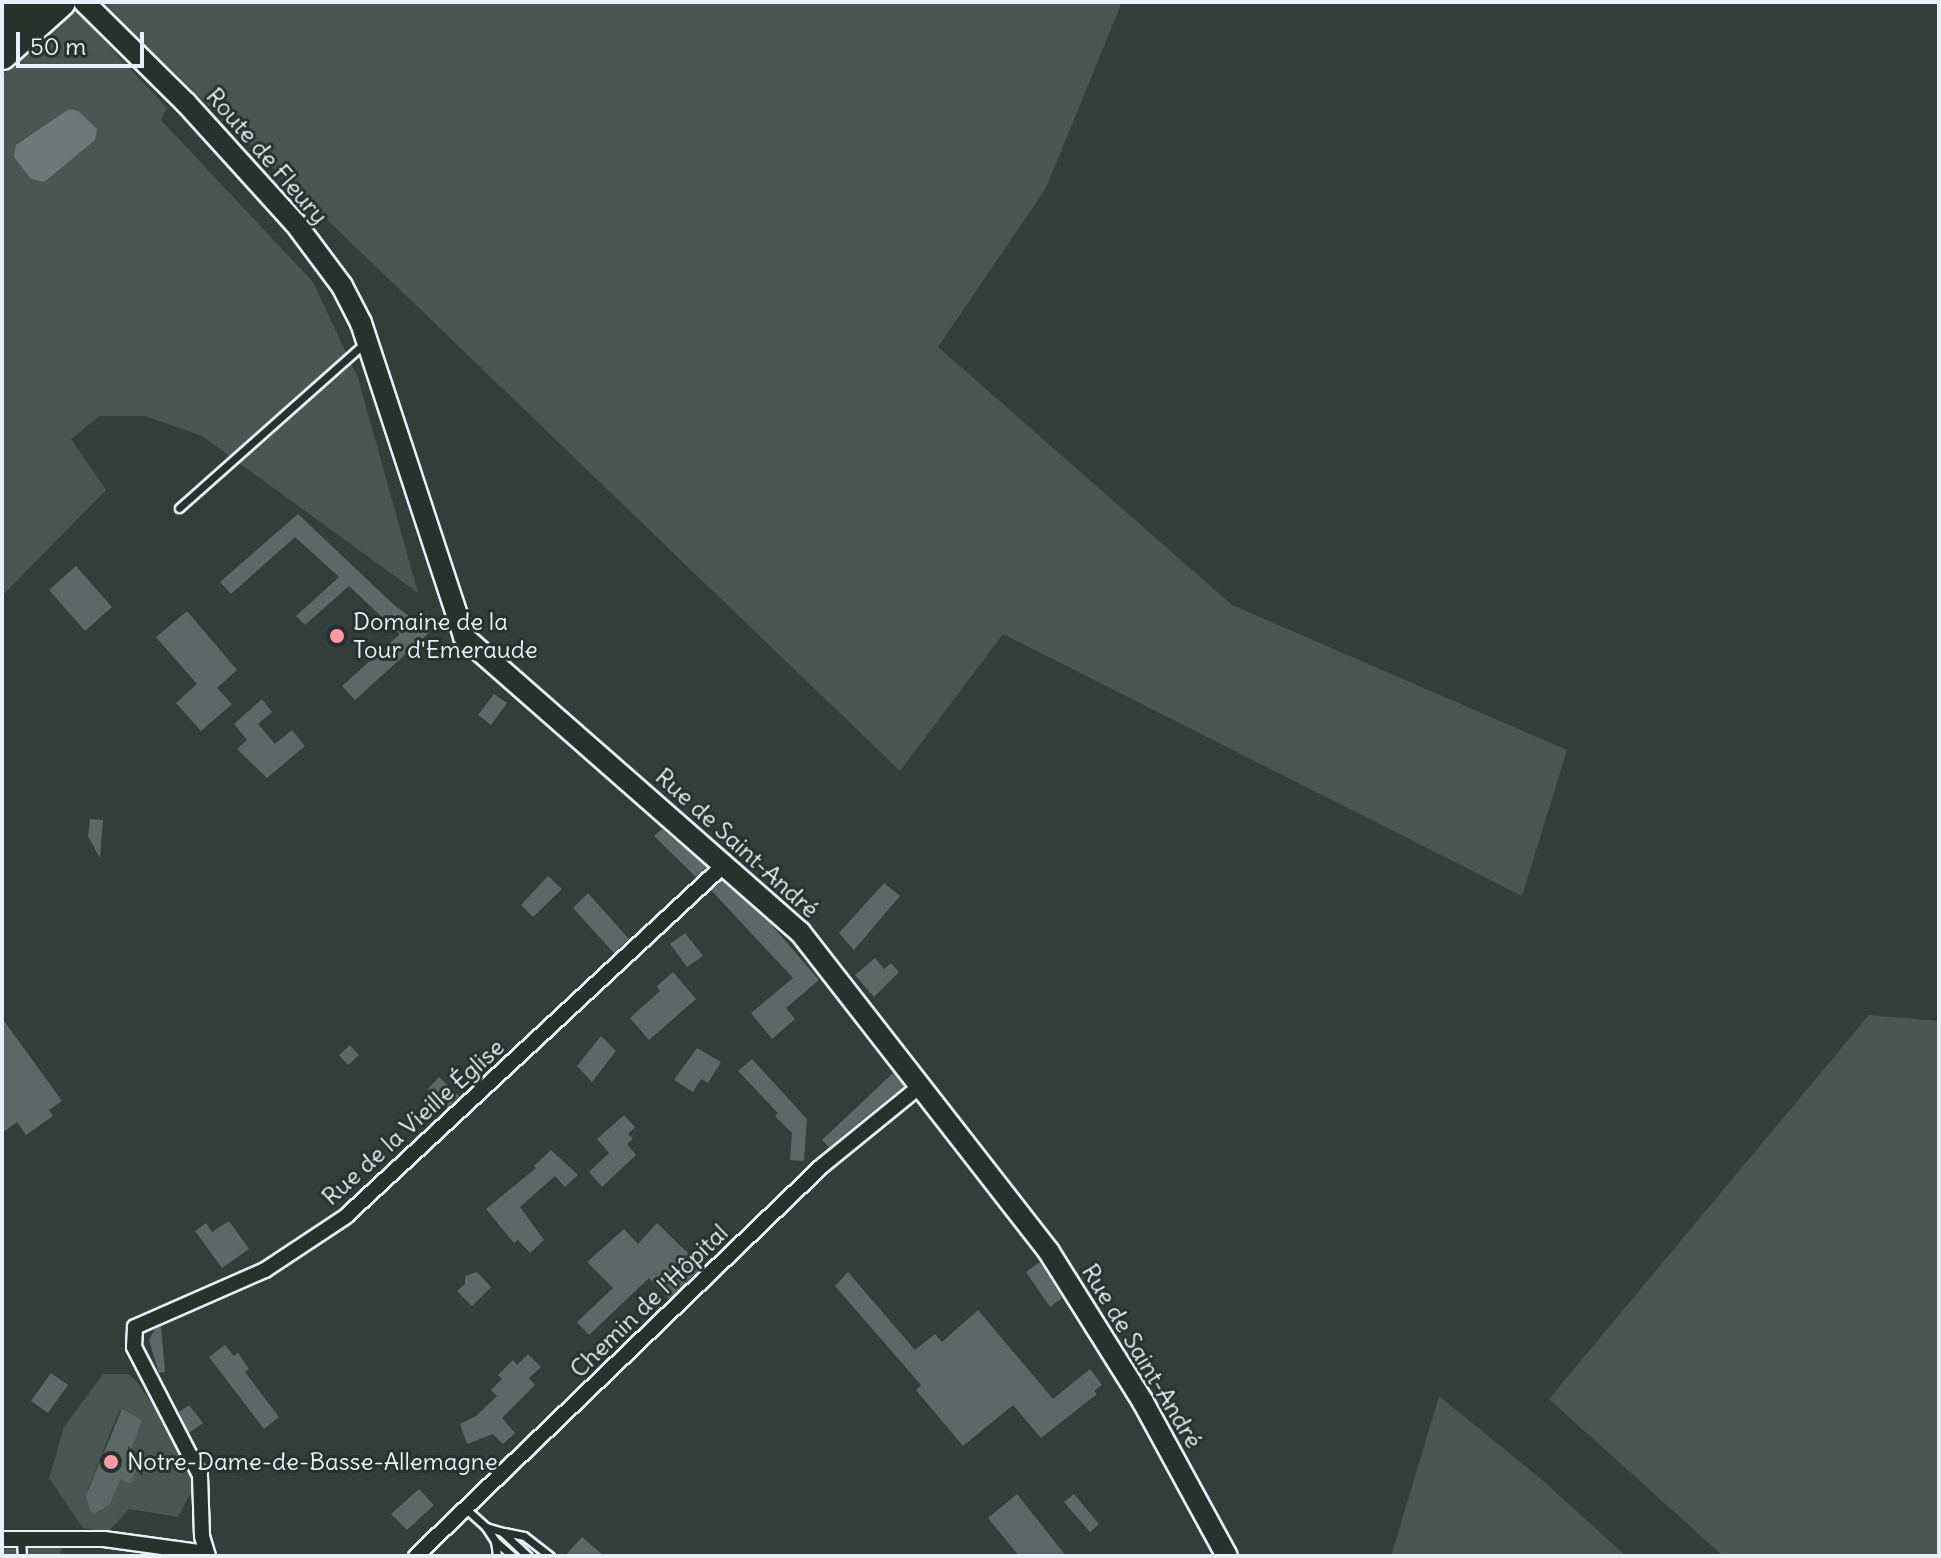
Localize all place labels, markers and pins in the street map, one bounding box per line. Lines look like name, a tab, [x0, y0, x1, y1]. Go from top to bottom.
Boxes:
place label: Domaine de la Tour d'Emeraude	[353, 608, 538, 664]
marker: Domaine de la Tour d'Emeraude	[328, 627, 346, 645]
place label: Notre-Dame-de-Basse-Allemagne	[127, 1448, 498, 1476]
marker: Notre-Dame-de-Basse-Allemagne	[102, 1453, 120, 1471]

